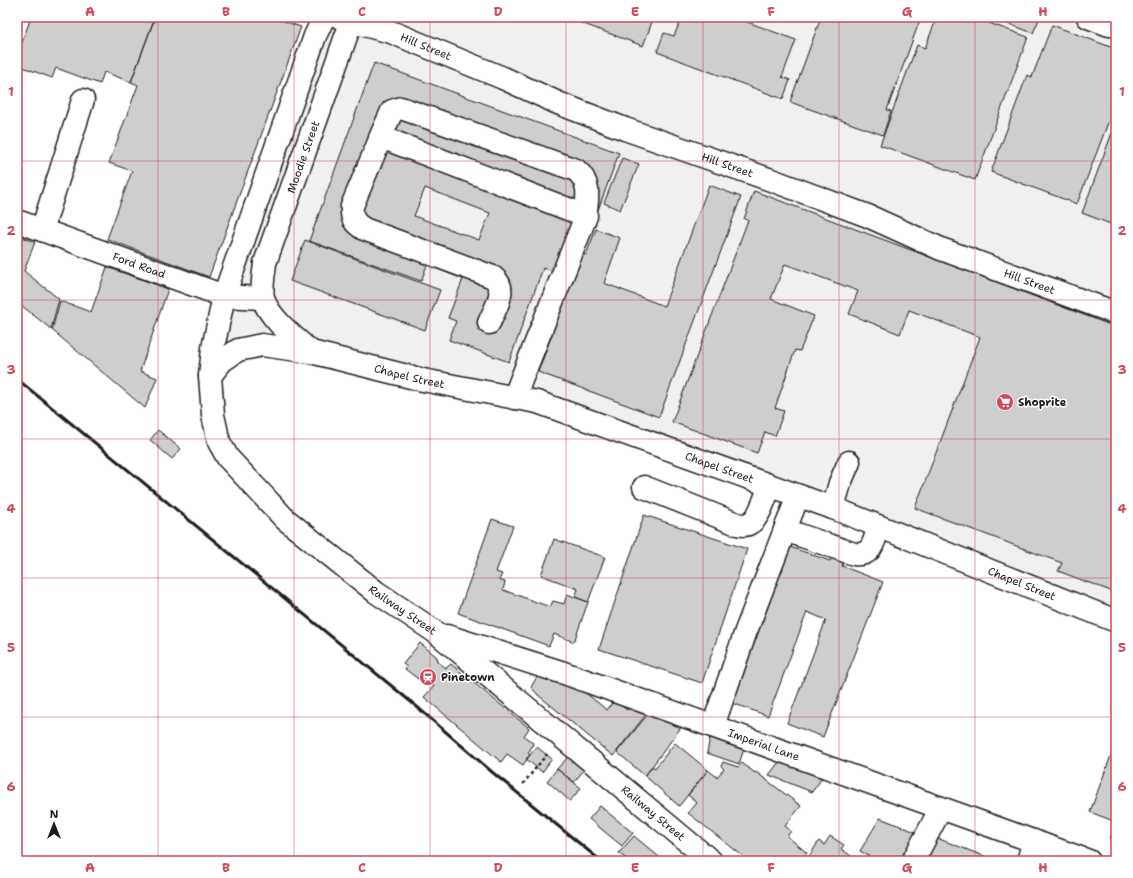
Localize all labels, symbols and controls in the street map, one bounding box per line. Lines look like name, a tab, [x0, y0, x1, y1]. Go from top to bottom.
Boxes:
text: A	[85, 3, 95, 20]
text: B	[222, 3, 230, 20]
text: C	[358, 3, 366, 20]
text: D	[493, 3, 503, 20]
text: E	[631, 3, 640, 20]
text: F	[767, 3, 775, 20]
text: G	[902, 3, 913, 20]
text: H	[1038, 3, 1048, 20]
street label: Hill Street	[398, 29, 454, 64]
text: 1	[8, 83, 14, 100]
text: 1	[1119, 83, 1125, 100]
street label: Moodie Street	[283, 118, 323, 195]
street label: Hill Street	[700, 149, 755, 181]
text: 2	[6, 222, 16, 239]
text: 2	[1117, 222, 1127, 239]
street label: Ford Road	[111, 249, 168, 282]
street label: Hill Street	[1002, 265, 1057, 298]
text: 3	[6, 361, 16, 378]
street label: Chapel Street	[373, 361, 446, 392]
text: 3	[1117, 361, 1127, 378]
supermarket icon: Shoprite	[995, 392, 1015, 412]
place label: Shoprite	[1018, 395, 1067, 410]
street label: Chapel Street	[683, 448, 756, 487]
text: 4	[6, 500, 16, 517]
text: 4	[1117, 500, 1127, 517]
street label: Chapel Street	[986, 563, 1058, 604]
street label: Railway Street	[365, 581, 440, 638]
text: 5	[7, 639, 15, 656]
text: 5	[1118, 639, 1126, 656]
station icon: Pinetown	[418, 667, 438, 687]
place label: Pinetown	[441, 670, 495, 685]
street label: Imperial Lane	[726, 725, 802, 764]
text: 6	[6, 778, 16, 795]
text: 6	[1117, 778, 1127, 795]
street label: Railway Street	[618, 782, 689, 844]
north arrow	[34, 804, 74, 844]
text: N	[50, 807, 59, 822]
text: A	[85, 859, 95, 876]
text: B	[222, 859, 230, 876]
text: C	[358, 859, 366, 876]
text: D	[493, 859, 503, 876]
text: E	[631, 859, 640, 876]
text: F	[767, 859, 775, 876]
text: G	[902, 859, 913, 876]
text: H	[1038, 859, 1048, 876]

